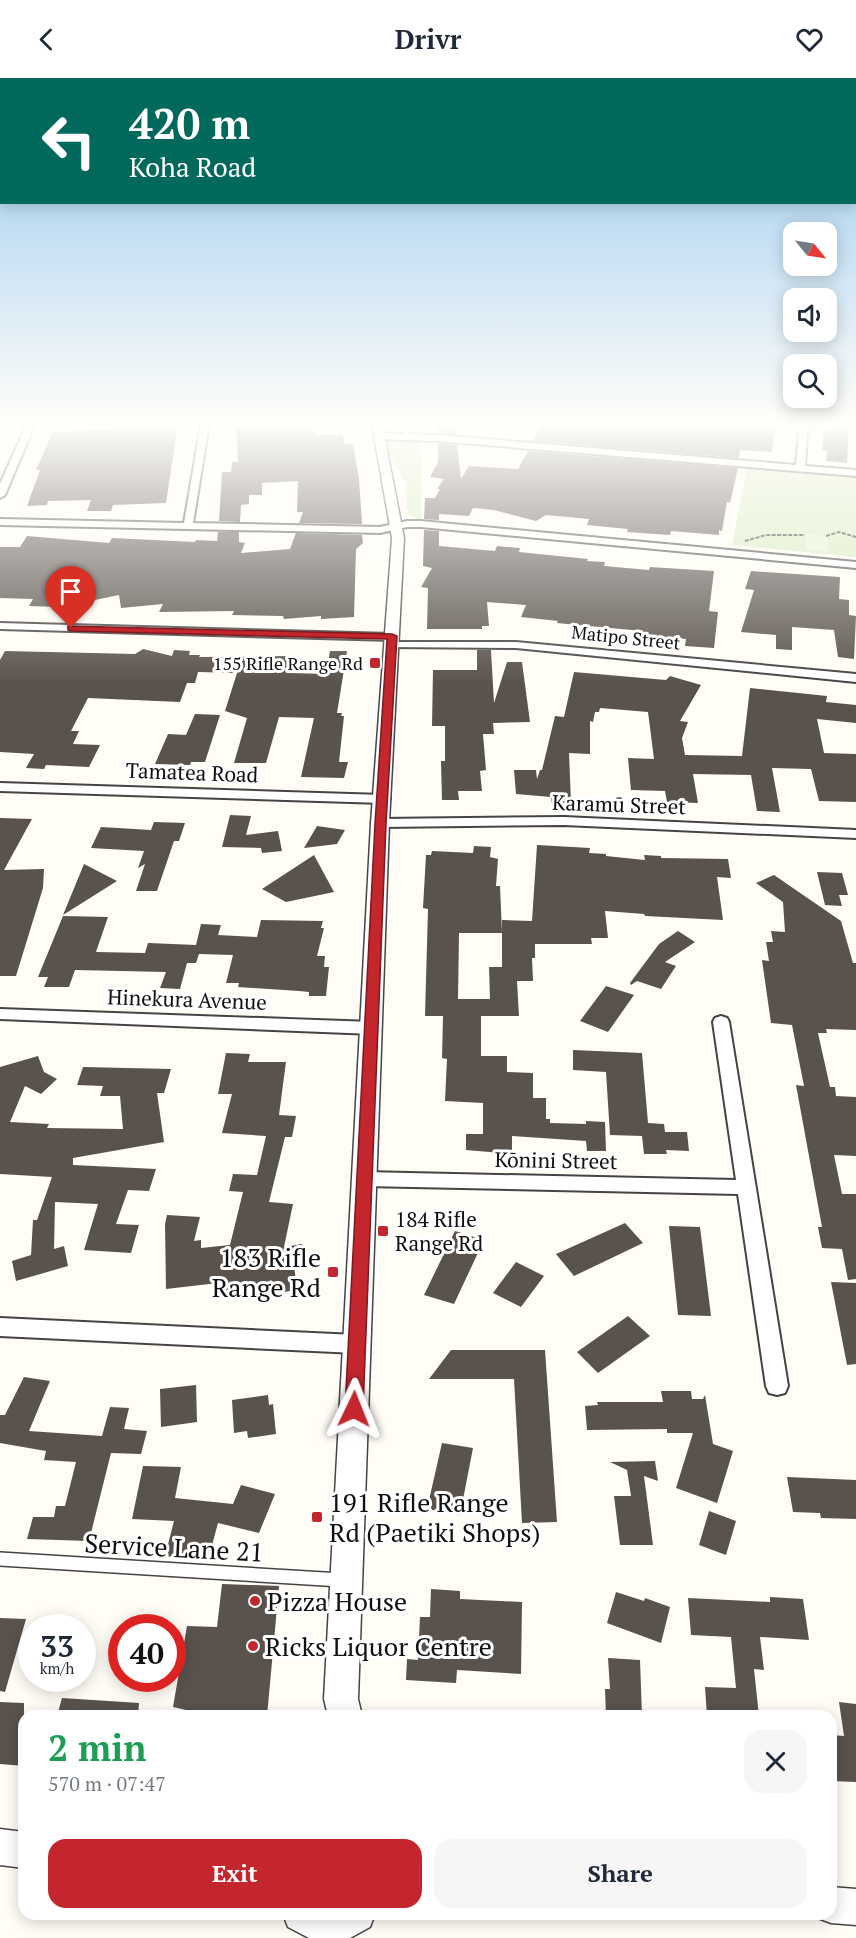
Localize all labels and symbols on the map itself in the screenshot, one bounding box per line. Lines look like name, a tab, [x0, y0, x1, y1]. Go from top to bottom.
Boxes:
north arrow	[783, 222, 837, 276]
pin	[45, 566, 96, 628]
street label: Matipo Street	[570, 619, 682, 655]
place label: 155 Rifle Range Rd	[213, 651, 363, 675]
marker: 155 Rifle Range Rd	[368, 656, 382, 670]
street label: Tamatea Road	[125, 756, 259, 788]
street label: Karamū Street	[551, 788, 687, 820]
street label: Hinekura Avenue	[107, 982, 267, 1016]
street label: Kōnini Street	[494, 1145, 618, 1175]
place label: 184 Rifle Range Rd	[395, 1205, 484, 1257]
marker: 184 Rifle Range Rd	[376, 1224, 390, 1238]
place label: 183 Rifle Range Rd	[212, 1240, 321, 1304]
marker: 183 Rifle Range Rd	[326, 1265, 340, 1279]
position arrow	[322, 1377, 386, 1441]
place label: 191 Rifle Range Rd (Paetiki Shops)	[329, 1485, 540, 1549]
marker: 191 Rifle Range Rd (Paetiki Shops)	[310, 1510, 324, 1524]
street label: Service Lane 21	[84, 1525, 264, 1569]
place label: Pizza House	[267, 1584, 407, 1618]
marker: Pizza House	[248, 1594, 262, 1608]
speed limit sign: 40	[108, 1614, 186, 1692]
place label: Ricks Liquor Centre	[265, 1629, 492, 1663]
marker: Ricks Liquor Centre	[246, 1639, 260, 1653]

